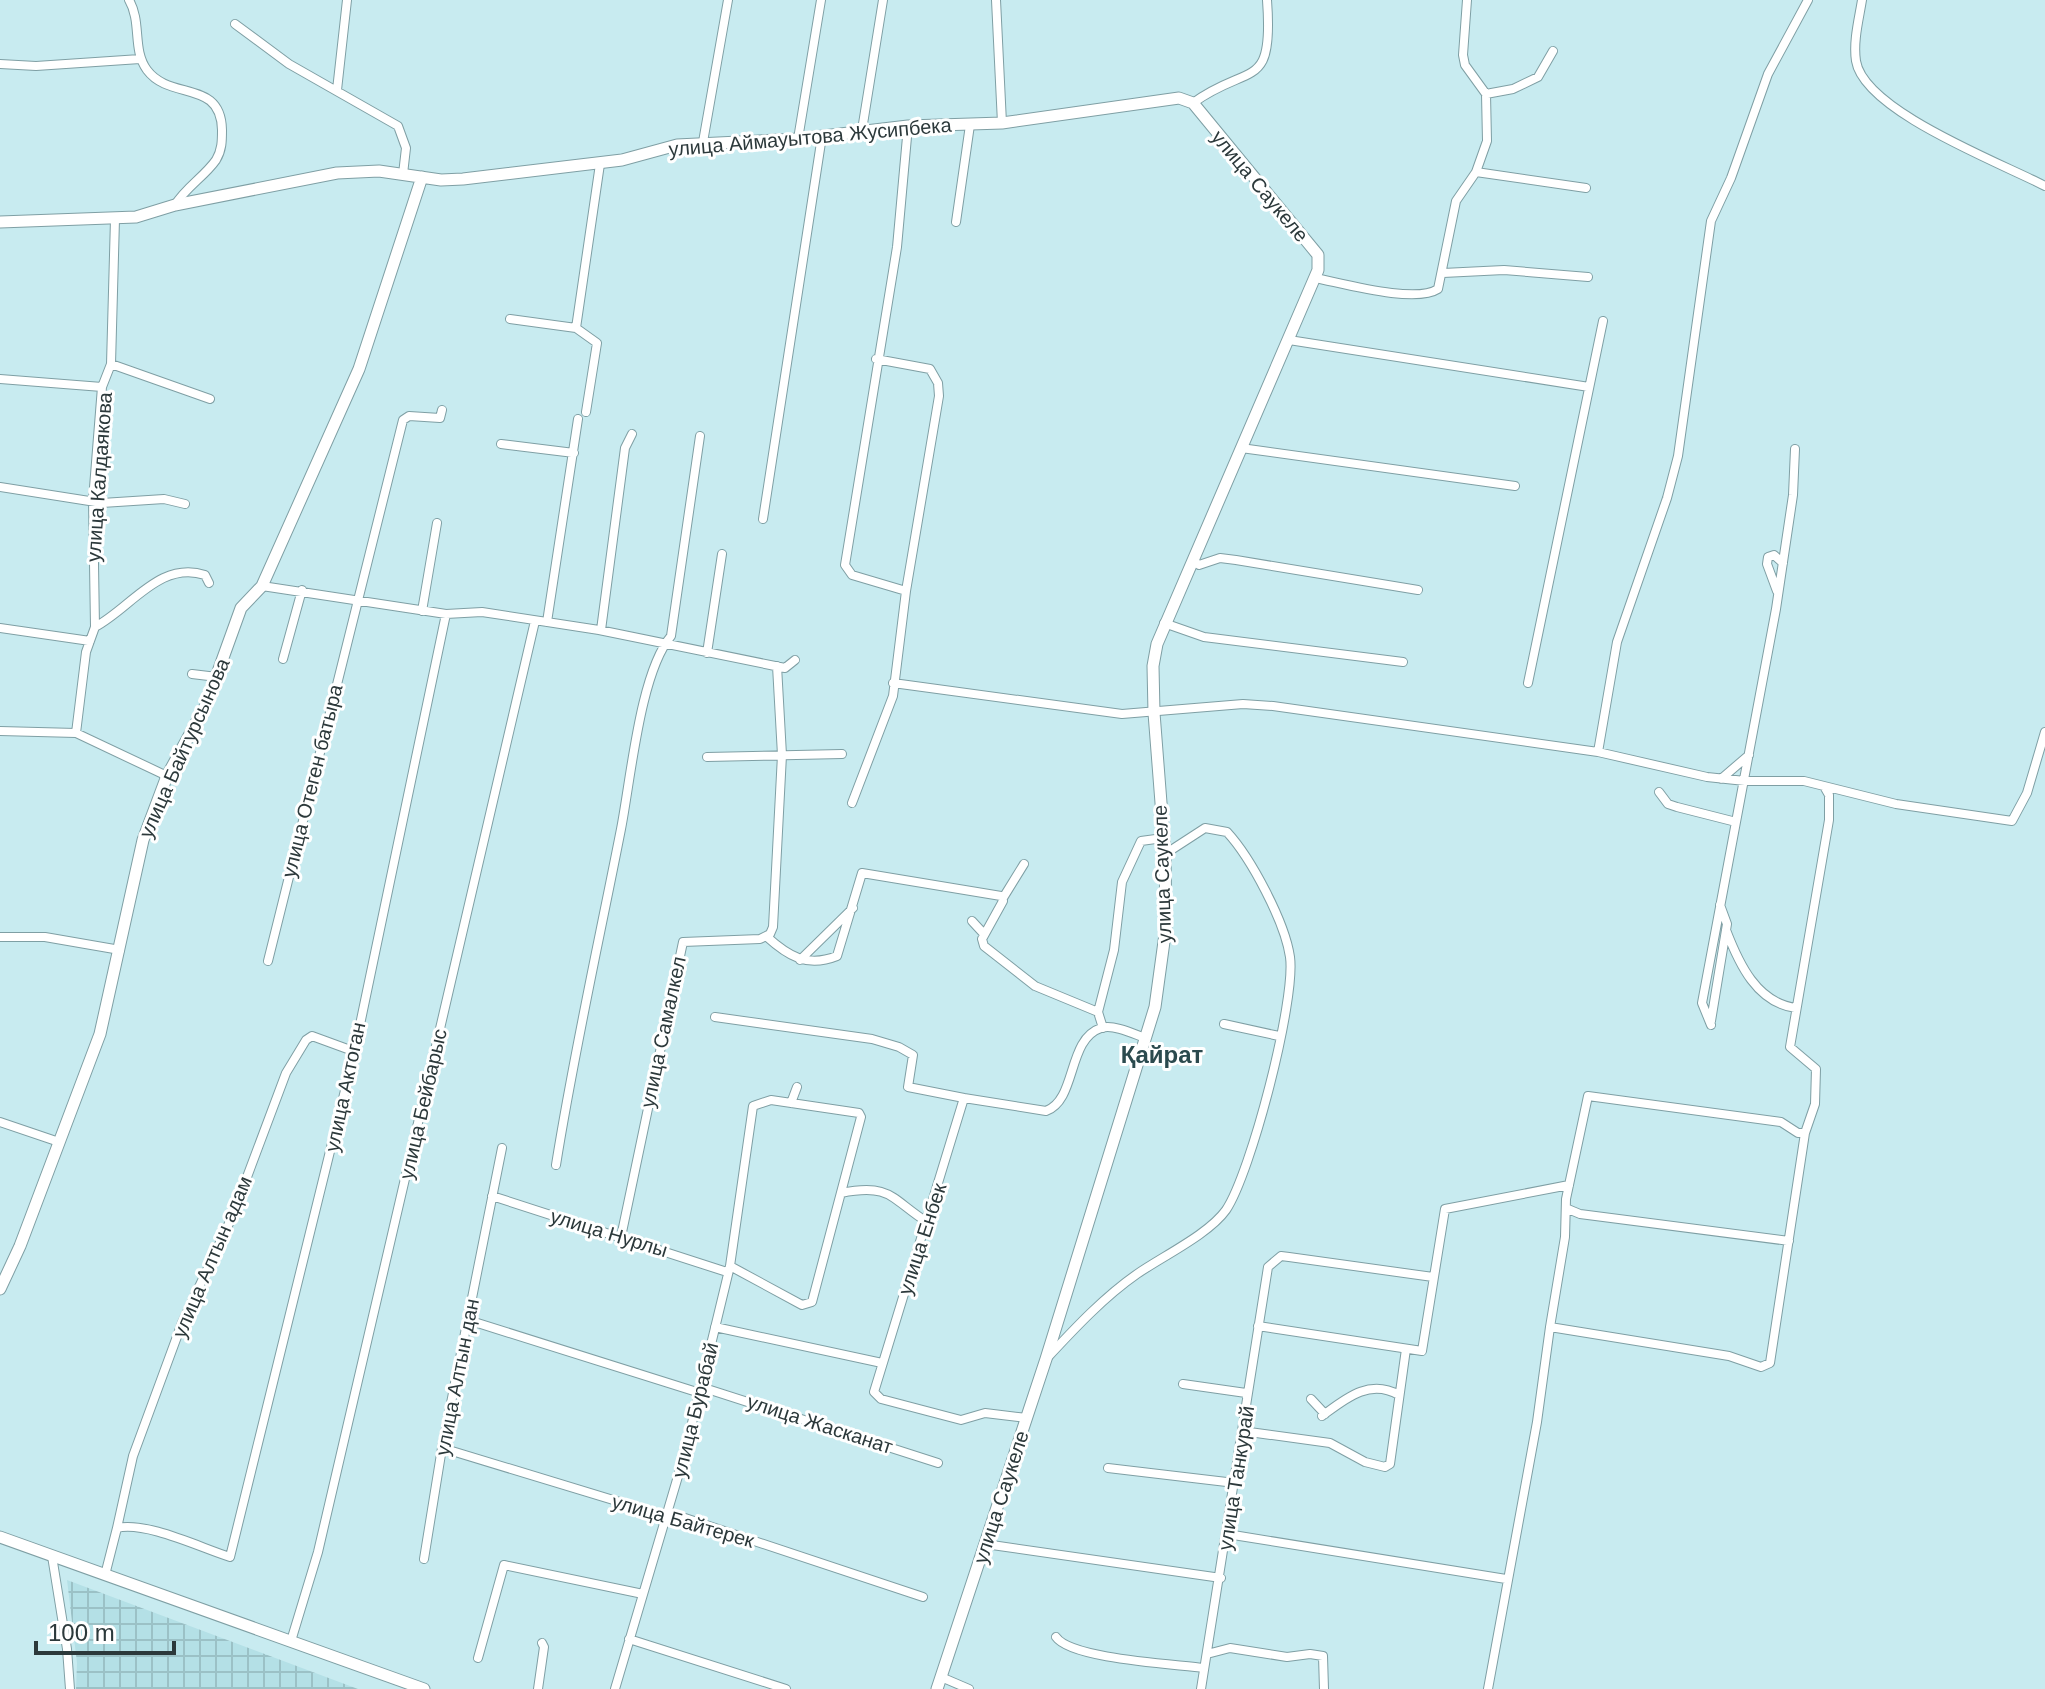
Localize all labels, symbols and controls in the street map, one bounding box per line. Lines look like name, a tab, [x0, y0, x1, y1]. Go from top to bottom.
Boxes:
street label: улица Аймауытова Жусипбека	[668, 114, 953, 160]
street label: улица Саукеле	[1207, 126, 1313, 246]
street label: улица Калдаякова	[82, 390, 116, 563]
street label: улица Байтурсынова	[134, 654, 234, 841]
street label: улица Отеген батыра	[277, 681, 347, 880]
street label: улица Саукеле	[1149, 804, 1175, 944]
street label: улица Самалкел	[636, 954, 690, 1110]
street label: улица Актоган	[321, 1020, 369, 1154]
street label: улица Бейбарыс	[395, 1027, 451, 1181]
district label: Қайрат	[1121, 1041, 1204, 1068]
street label: улица Алтын адам	[168, 1173, 256, 1341]
street label: улица Енбек	[894, 1180, 950, 1298]
street label: улица Нурлы	[548, 1205, 670, 1261]
street label: улица Алтын дан	[431, 1297, 483, 1457]
street label: улица Бурабай	[668, 1340, 722, 1480]
street label: улица Жасканат	[745, 1390, 895, 1458]
street label: улица Танкурай	[1214, 1404, 1258, 1552]
street label: улица Саукеле	[969, 1428, 1033, 1566]
street label: улица Байтерек	[609, 1490, 757, 1552]
scale bar	[36, 1605, 174, 1655]
text: 100 m	[48, 1619, 115, 1646]

